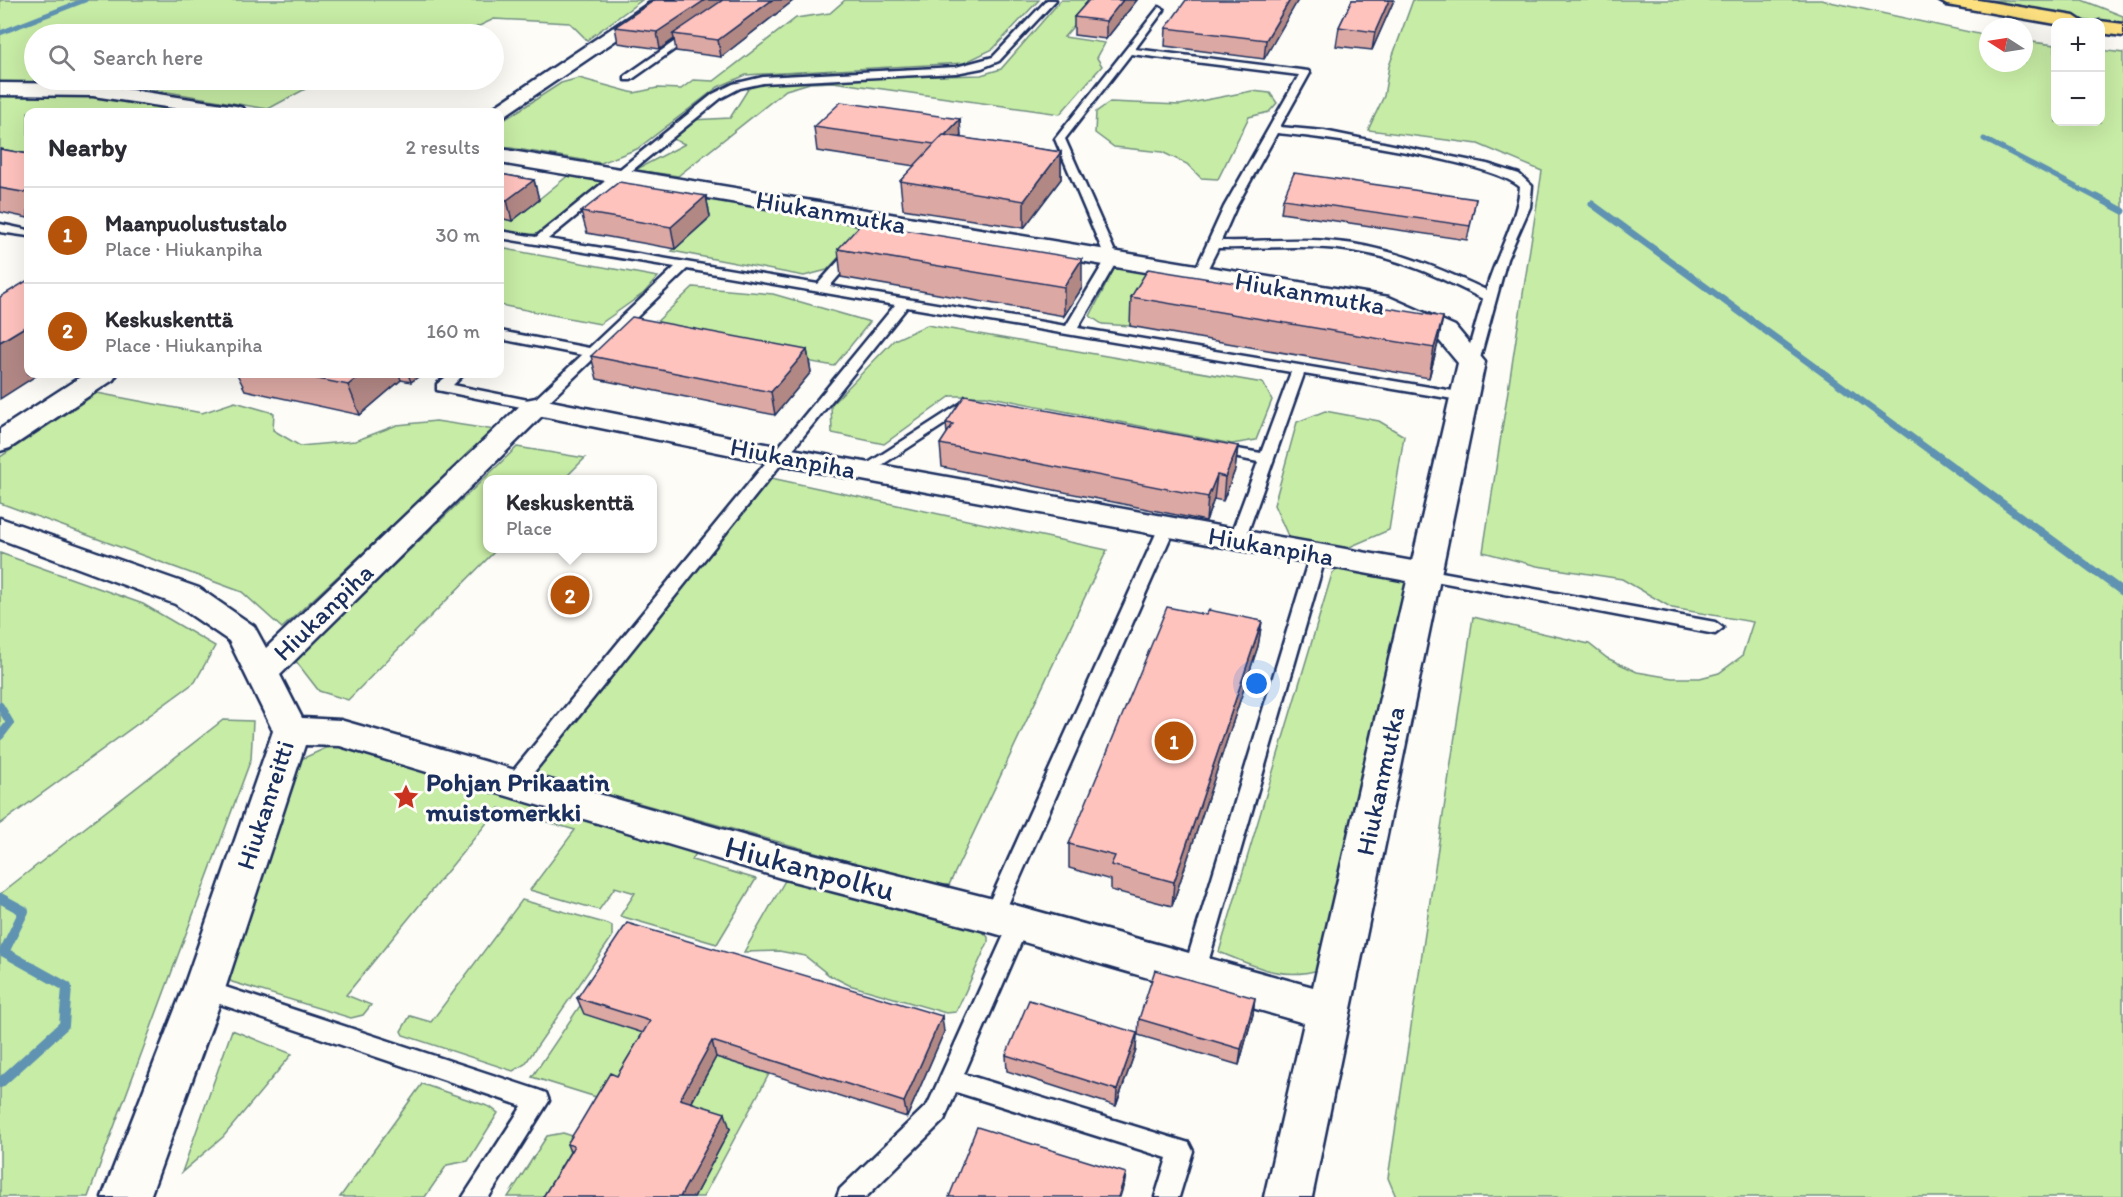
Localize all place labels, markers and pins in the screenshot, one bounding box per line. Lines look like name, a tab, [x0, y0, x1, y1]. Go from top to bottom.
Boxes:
pin: 2	[550, 572, 590, 618]
pin: 1	[1154, 718, 1194, 764]
place label: Pohjan Prikaatin muistomerkki	[425, 766, 610, 828]
place icon: Pohjan Prikaatin muistomerkki	[391, 782, 421, 812]

